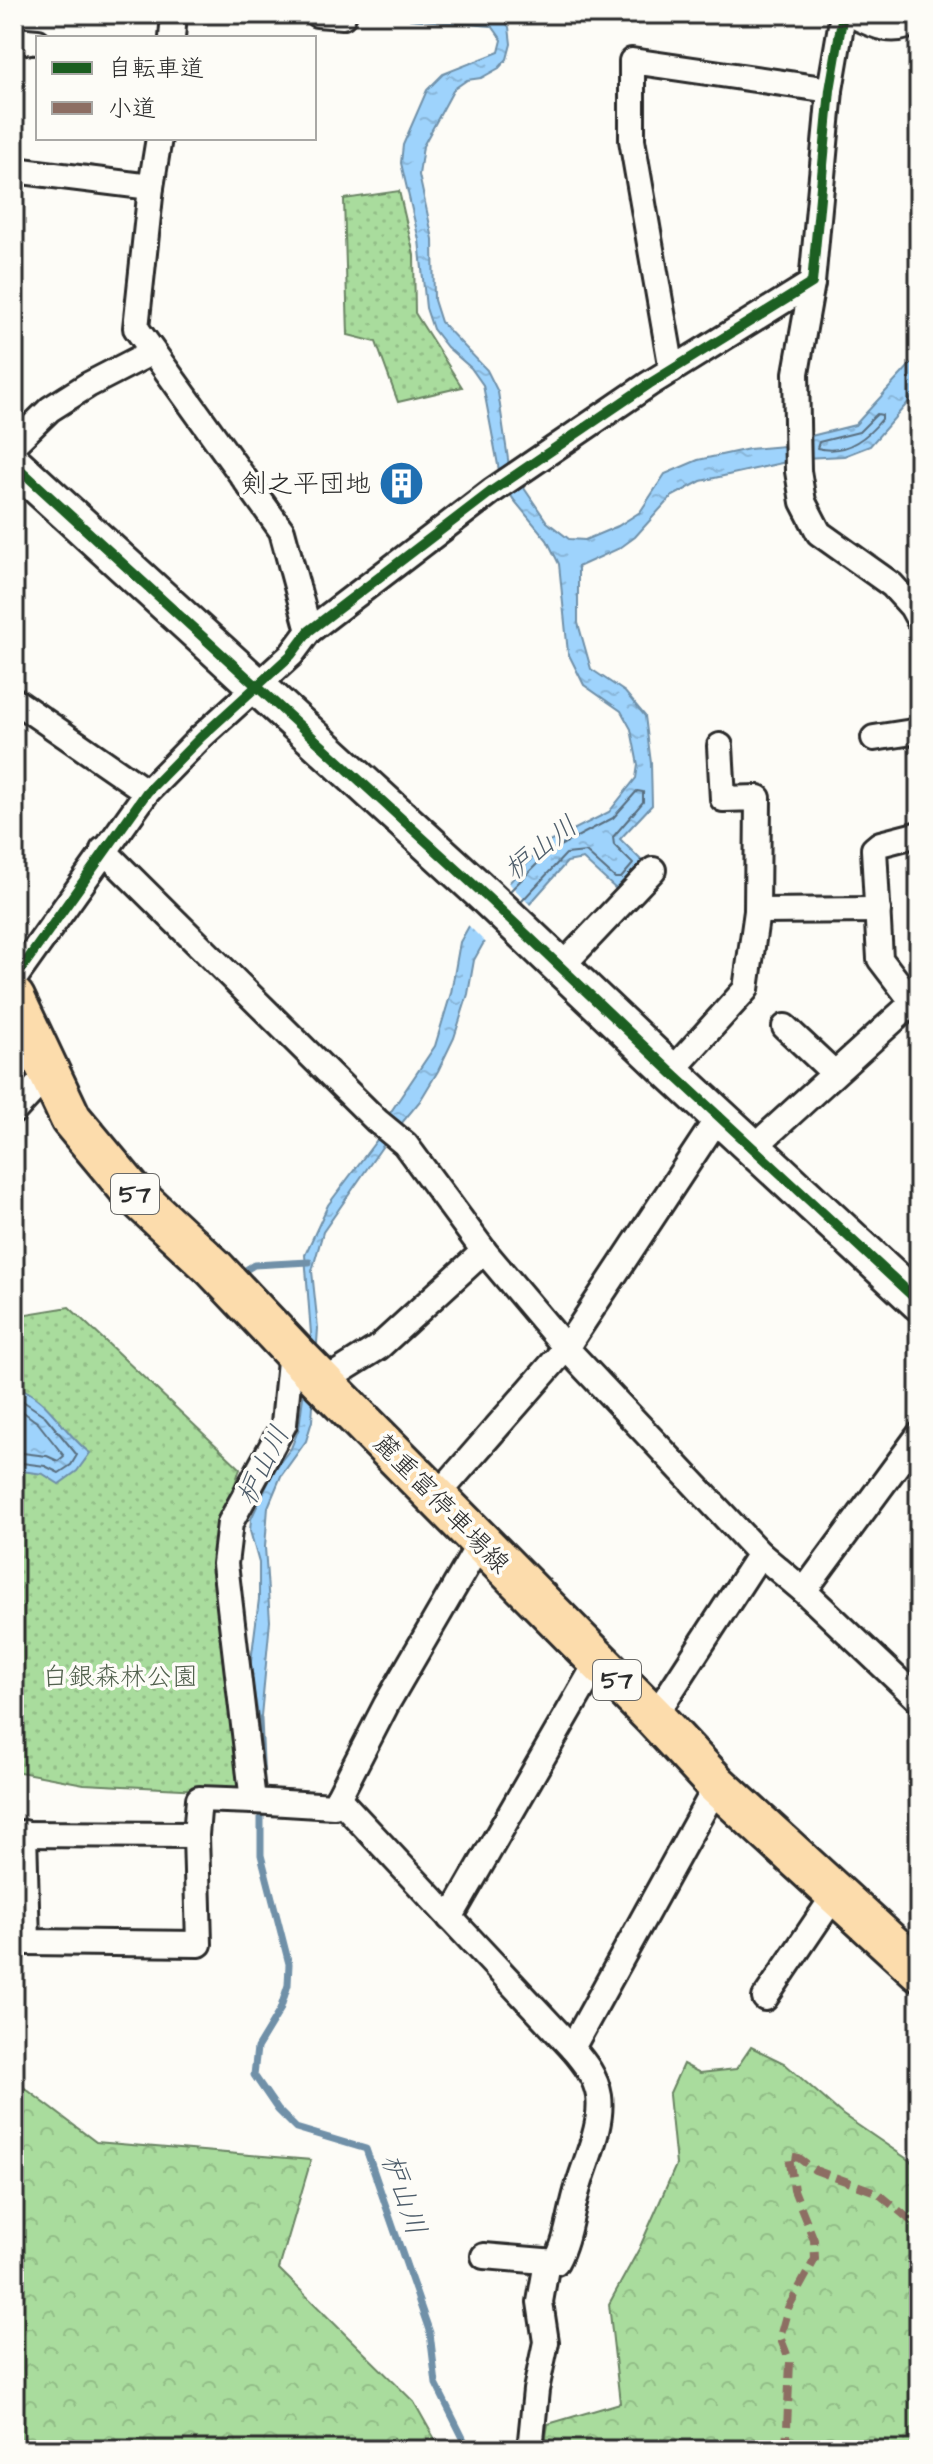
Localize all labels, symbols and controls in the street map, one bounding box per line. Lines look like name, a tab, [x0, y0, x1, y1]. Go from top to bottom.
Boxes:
legend	[36, 36, 316, 140]
text: 自転車道	[108, 52, 204, 86]
text: 小道	[108, 92, 156, 126]
building icon: 剣之平団地	[378, 459, 426, 507]
place label: 剣之平団地	[241, 466, 371, 502]
water label: 枦山川	[496, 807, 586, 889]
road number: 57	[111, 1174, 159, 1214]
water label: 枦山川	[227, 1419, 299, 1512]
street label: 麓重富停車場線	[365, 1426, 517, 1582]
park label: 白銀森林公園	[42, 1659, 198, 1695]
road number: 57	[593, 1660, 641, 1700]
water label: 枦山川	[371, 2148, 436, 2241]

